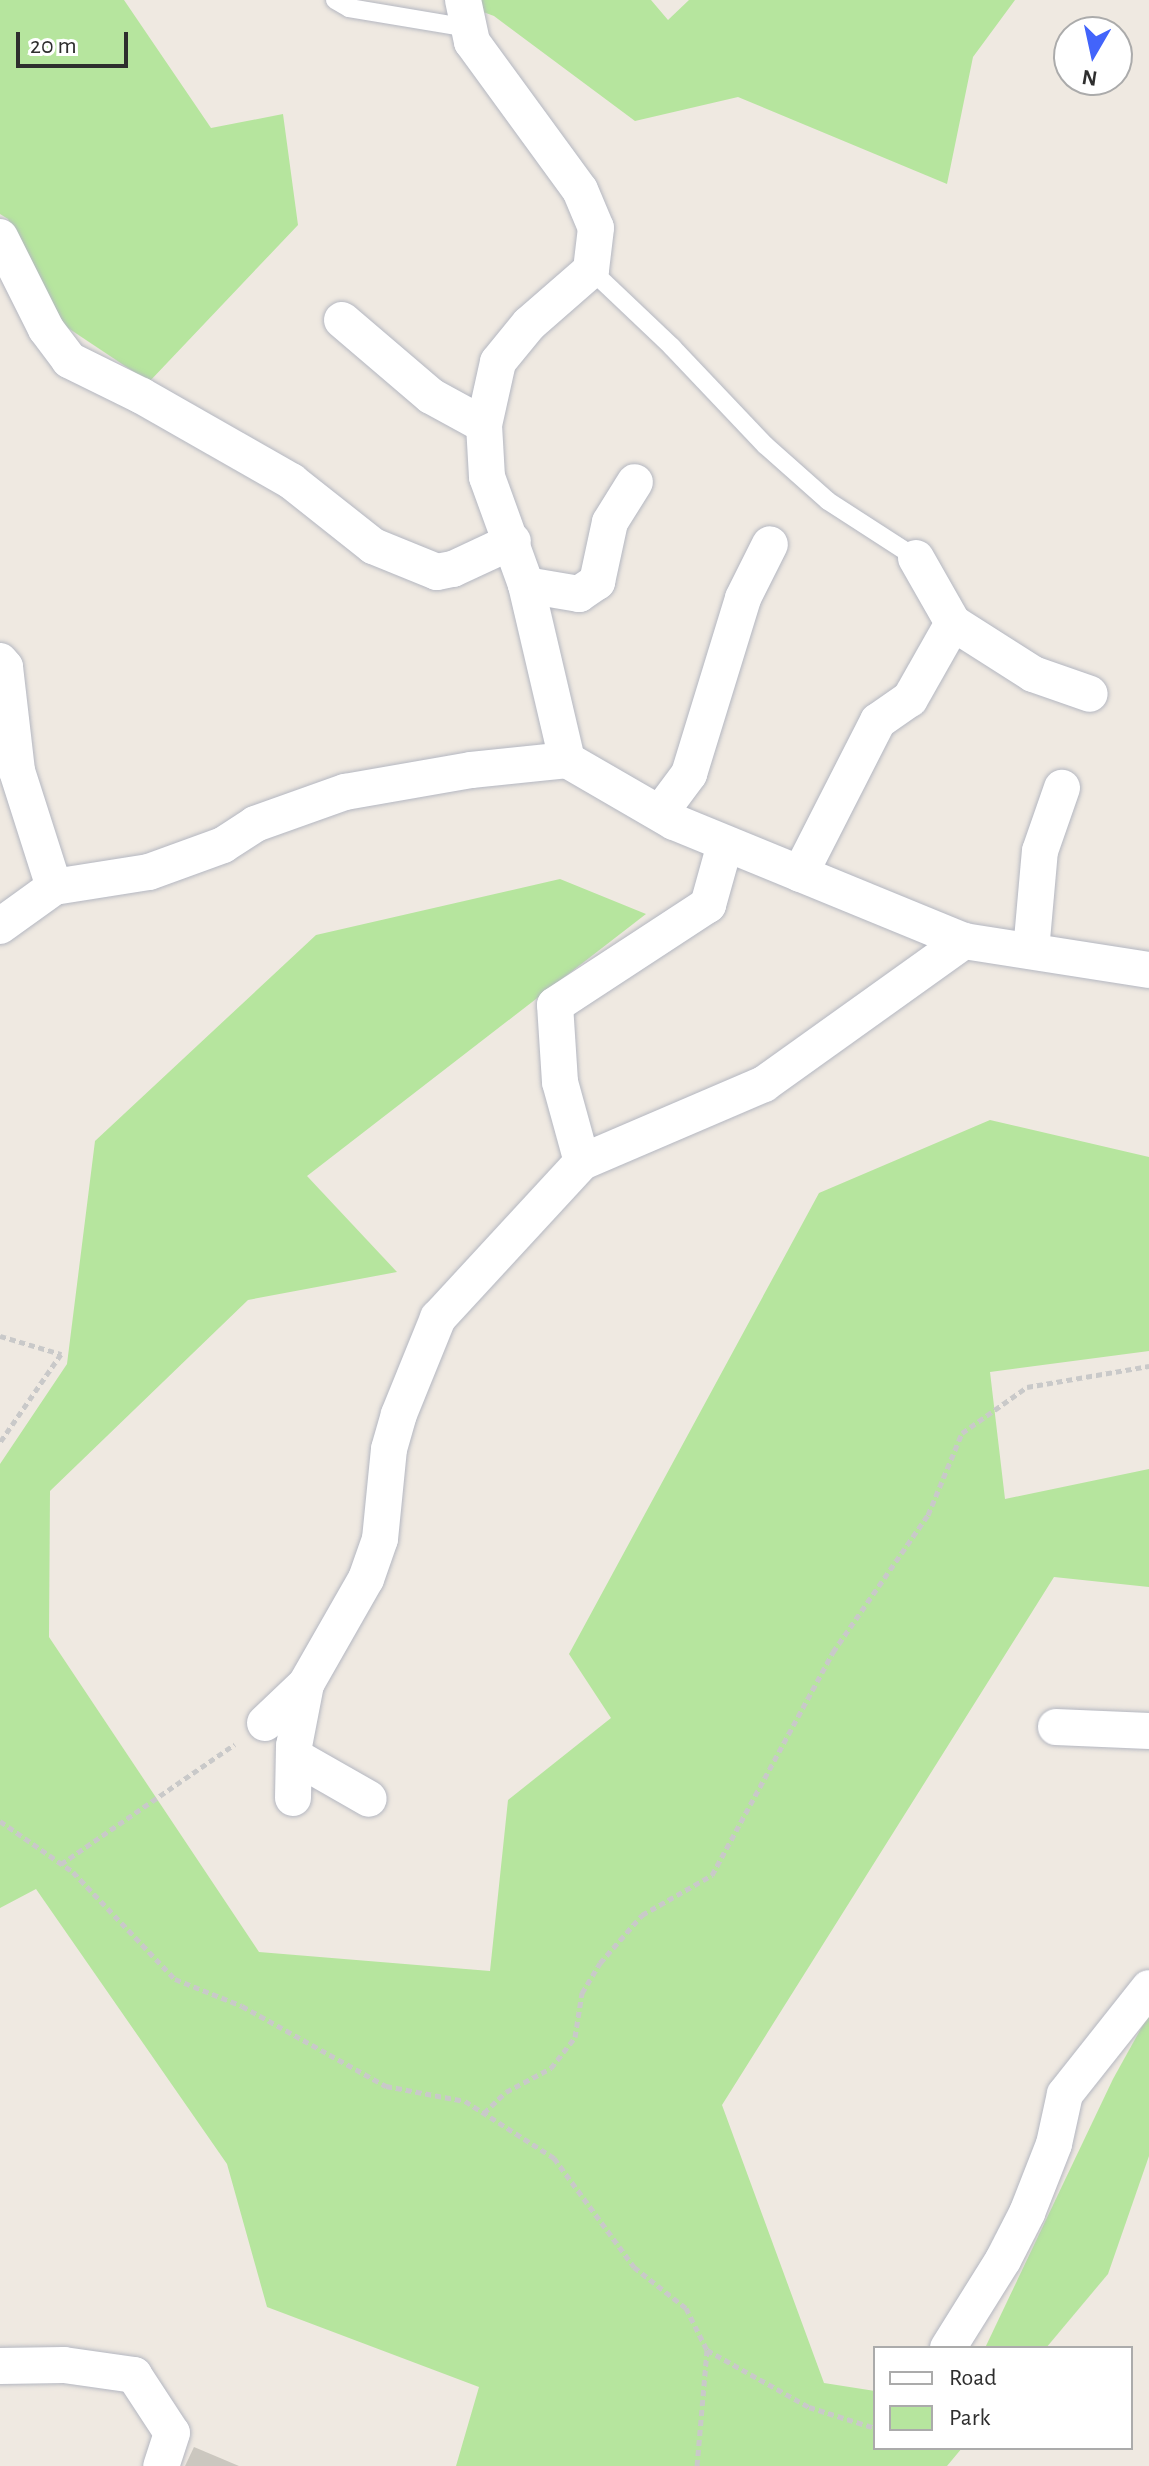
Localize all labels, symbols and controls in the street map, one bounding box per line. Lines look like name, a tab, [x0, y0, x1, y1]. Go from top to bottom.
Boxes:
scale bar	[20, 16, 132, 66]
north arrow	[1053, 16, 1133, 96]
text: 20 m	[30, 34, 77, 58]
text: N	[1080, 66, 1099, 90]
legend	[873, 2346, 1133, 2450]
text: Road	[949, 2366, 997, 2390]
text: Park	[949, 2406, 990, 2430]

